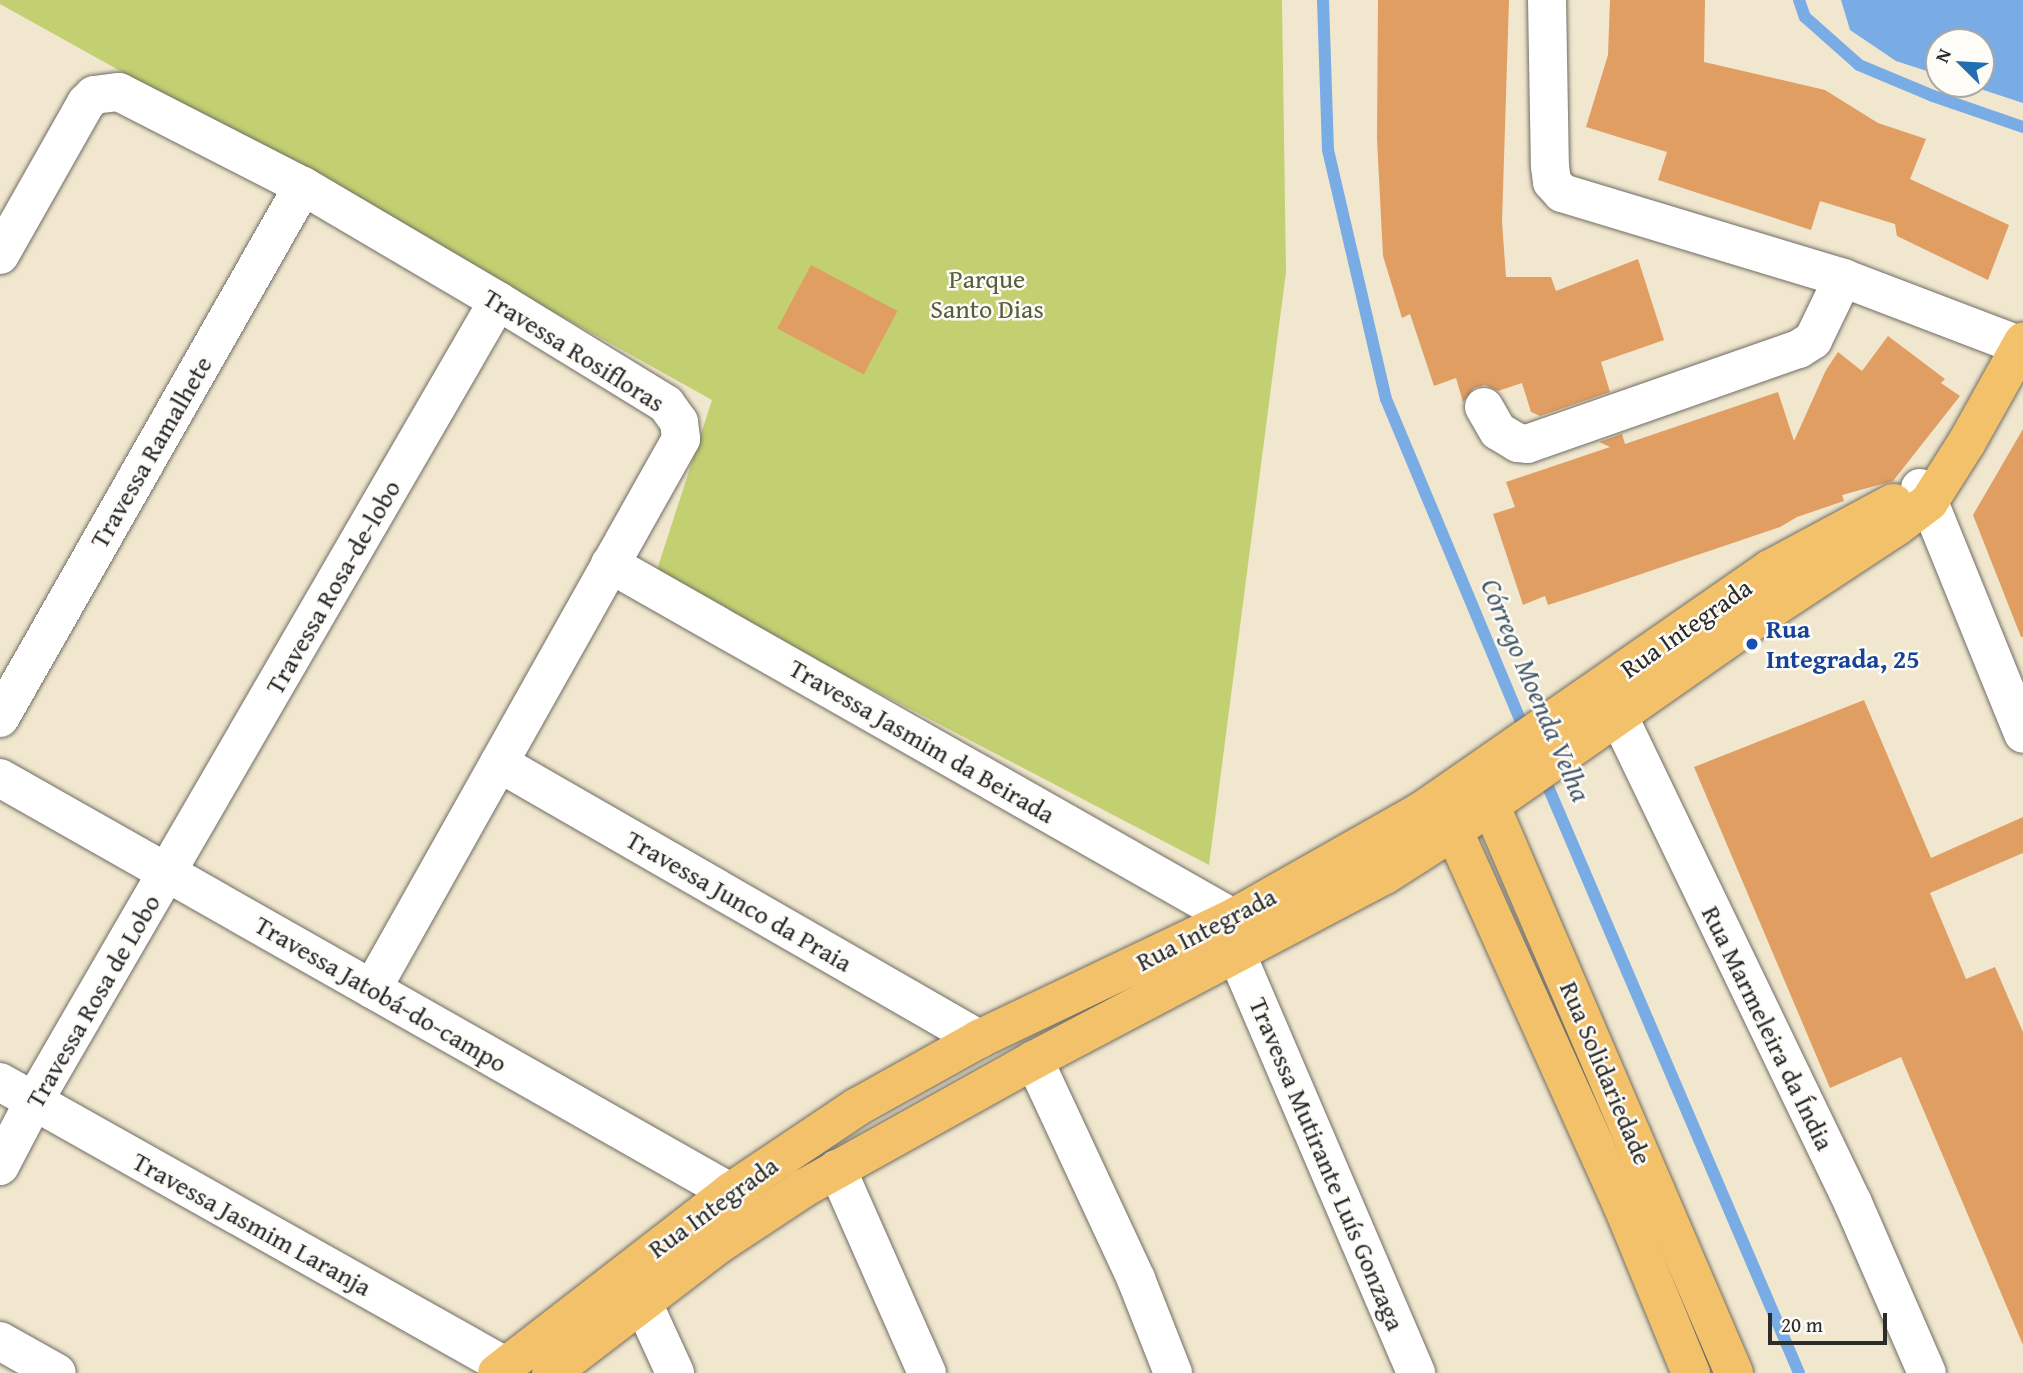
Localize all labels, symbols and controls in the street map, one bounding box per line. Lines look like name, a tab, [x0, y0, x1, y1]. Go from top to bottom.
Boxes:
north arrow	[1925, 28, 1995, 98]
text: N	[1927, 44, 1958, 67]
park label: Parque Santo Dias	[930, 263, 1044, 324]
street label: Travessa Rosifloras	[478, 282, 670, 418]
street label: Travessa Ramalhete	[83, 351, 219, 553]
street label: Travessa Rosa-de-lobo	[259, 474, 407, 700]
street label: Rua Integrada	[1614, 571, 1758, 685]
water label: Córrego Moenda Velha	[1474, 574, 1598, 806]
place label: Rua Integrada, 25	[1766, 613, 1920, 674]
marker: Rua Integrada, 25	[1744, 636, 1760, 652]
street label: Travessa Jasmim da Beirada	[784, 652, 1060, 830]
street label: Travessa Junco da Praia	[620, 824, 858, 978]
street label: Rua Integrada	[1131, 880, 1281, 978]
street label: Travessa Rosa de Lobo	[19, 889, 167, 1113]
street label: Rua Marmeleira da Índia	[1695, 901, 1841, 1155]
street label: Travessa Jatobá-do-campo	[249, 909, 513, 1079]
street label: Rua Solidariedade	[1553, 977, 1659, 1169]
street label: Travessa Mutirante Luís Gonzaga	[1243, 993, 1411, 1335]
street label: Travessa Jasmim Laranja	[127, 1145, 377, 1303]
street label: Rua Integrada	[642, 1149, 784, 1265]
scale bar	[1771, 1300, 1890, 1344]
text: 20 m	[1781, 1309, 1823, 1340]

